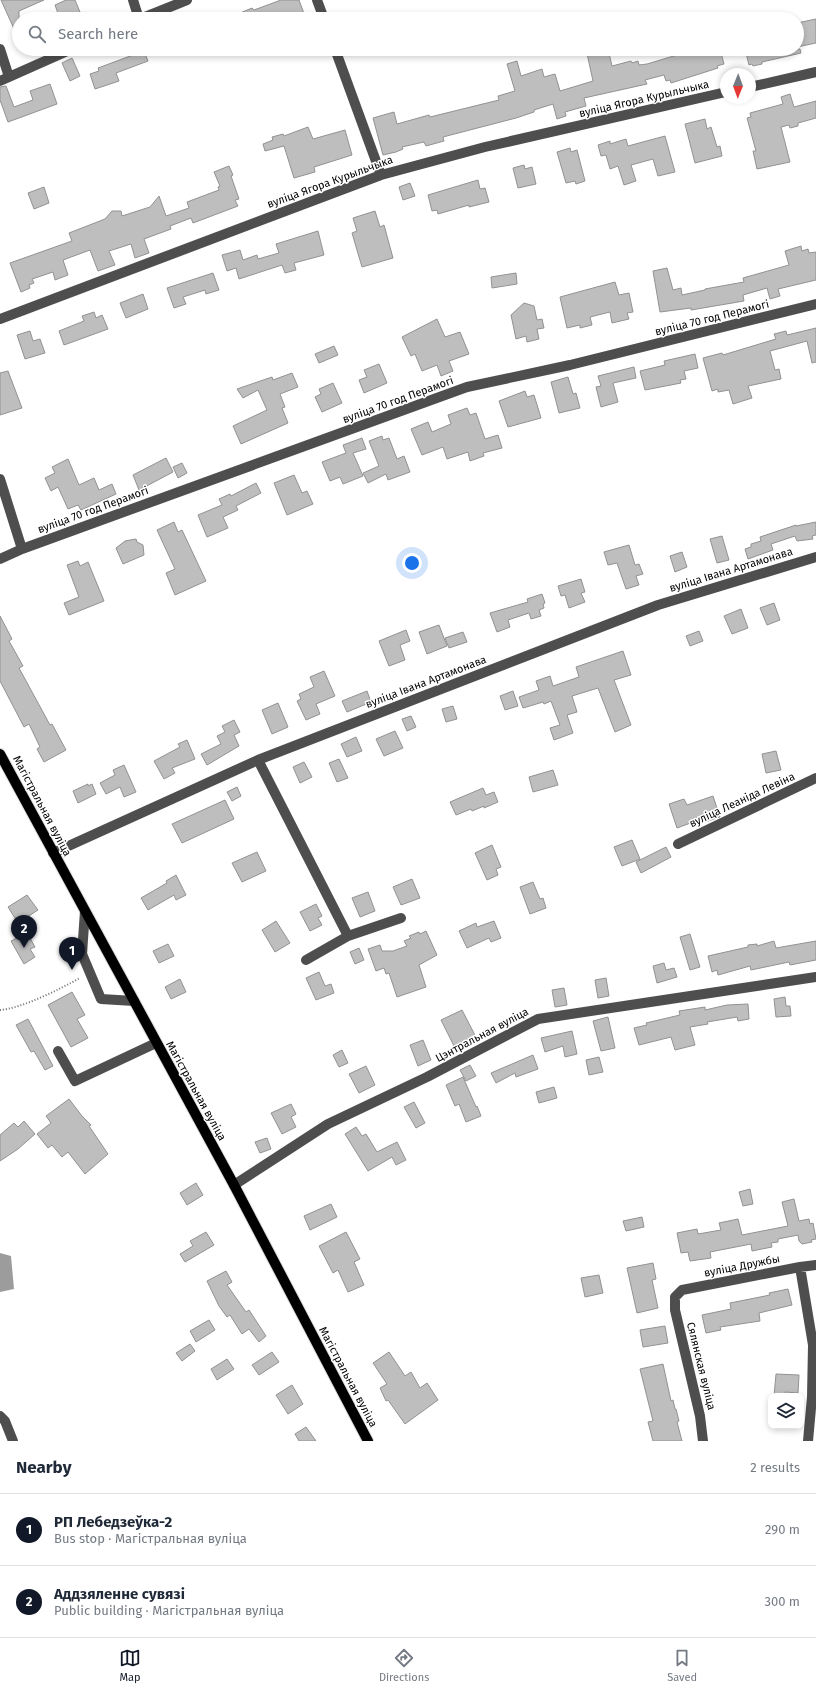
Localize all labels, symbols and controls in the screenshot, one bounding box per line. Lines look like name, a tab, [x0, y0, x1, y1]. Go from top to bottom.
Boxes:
search box	[12, 12, 804, 56]
icon: search	[26, 23, 48, 45]
text: Search here	[58, 25, 138, 43]
north arrow	[720, 68, 756, 104]
street label: вуліца Ягора Курыльчыка	[578, 78, 710, 120]
street label: вуліца Ягора Курыльчыка	[265, 153, 395, 211]
street label: вуліца 70 год Перамогі	[654, 298, 770, 338]
street label: вуліца 70 год Перамогі	[341, 374, 455, 426]
street label: вуліца 70 год Перамогі	[36, 484, 150, 536]
street label: вуліца Івана Артамонава	[668, 545, 794, 595]
your location	[402, 553, 422, 573]
street label: вуліца Івана Артамонава	[364, 653, 488, 711]
street label: Магістральная вуліца	[10, 754, 74, 858]
street label: вуліца Леаніда Левіна	[687, 770, 797, 830]
pin: 2	[11, 915, 37, 948]
pin: 1	[59, 937, 85, 970]
street label: Цэнтральная вуліца	[433, 1005, 531, 1065]
street label: Магістральная вуліца	[163, 1039, 229, 1143]
street label: вуліца Дружбы	[703, 1252, 781, 1280]
street label: Сялянская вуліца	[684, 1321, 718, 1411]
street label: Магістральная вуліца	[316, 1325, 380, 1429]
map controls	[768, 1393, 804, 1429]
button: layers	[768, 1393, 804, 1429]
text: Nearby	[16, 1457, 71, 1478]
text: 2 results	[750, 1460, 800, 1475]
text: РП Лебедзеўка-2	[54, 1513, 172, 1531]
text: 1	[26, 1522, 32, 1537]
text: 290 m	[765, 1522, 800, 1537]
text: Bus stop · Магістральная вуліца	[54, 1531, 247, 1546]
text: Аддзяленне сувязі	[54, 1585, 185, 1603]
text: 2	[26, 1594, 32, 1609]
text: 300 m	[764, 1594, 800, 1609]
text: Public building · Магістральная вуліца	[54, 1603, 284, 1618]
tab: Map	[119, 1647, 141, 1684]
tab: Directions	[379, 1647, 429, 1684]
tab: Saved	[667, 1647, 697, 1684]

